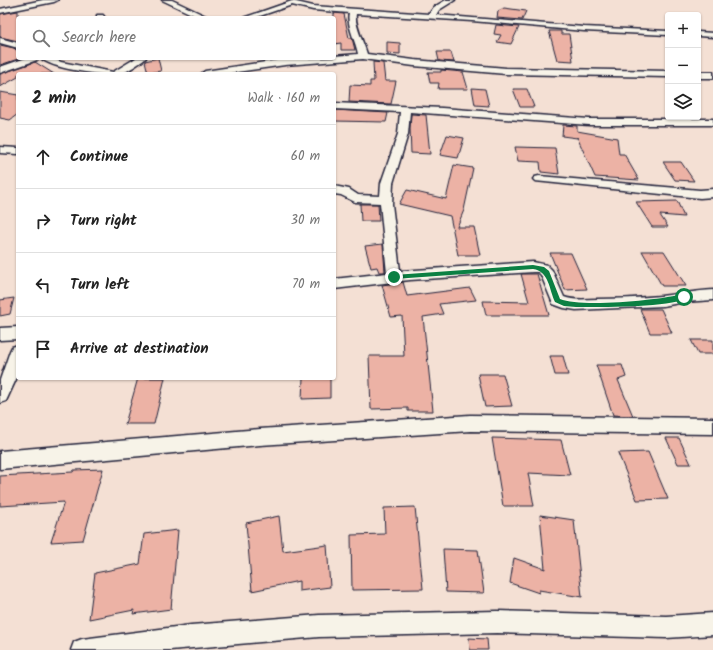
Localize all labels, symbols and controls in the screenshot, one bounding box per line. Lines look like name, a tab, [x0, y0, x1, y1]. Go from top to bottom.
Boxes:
map controls	[665, 12, 701, 120]
button: +	[665, 12, 701, 48]
search box	[16, 16, 336, 60]
text: Search here	[62, 26, 136, 50]
icon: search	[30, 27, 52, 49]
button: −	[665, 48, 701, 84]
button: layers	[665, 84, 701, 120]
text: 2 min	[32, 85, 76, 112]
text: Walk · 160 m	[248, 88, 320, 109]
text: Continue	[70, 145, 128, 169]
icon: ahead	[32, 146, 54, 168]
text: 60 m	[291, 146, 320, 167]
text: Turn right	[70, 209, 137, 233]
icon: right	[32, 210, 54, 232]
text: 30 m	[291, 210, 320, 231]
route end	[385, 268, 403, 286]
text: Turn left	[70, 273, 130, 297]
icon: left	[32, 274, 54, 296]
text: 70 m	[292, 274, 320, 295]
route start	[675, 288, 693, 306]
text: Arrive at destination	[70, 337, 209, 361]
icon: arrive	[32, 338, 54, 360]

